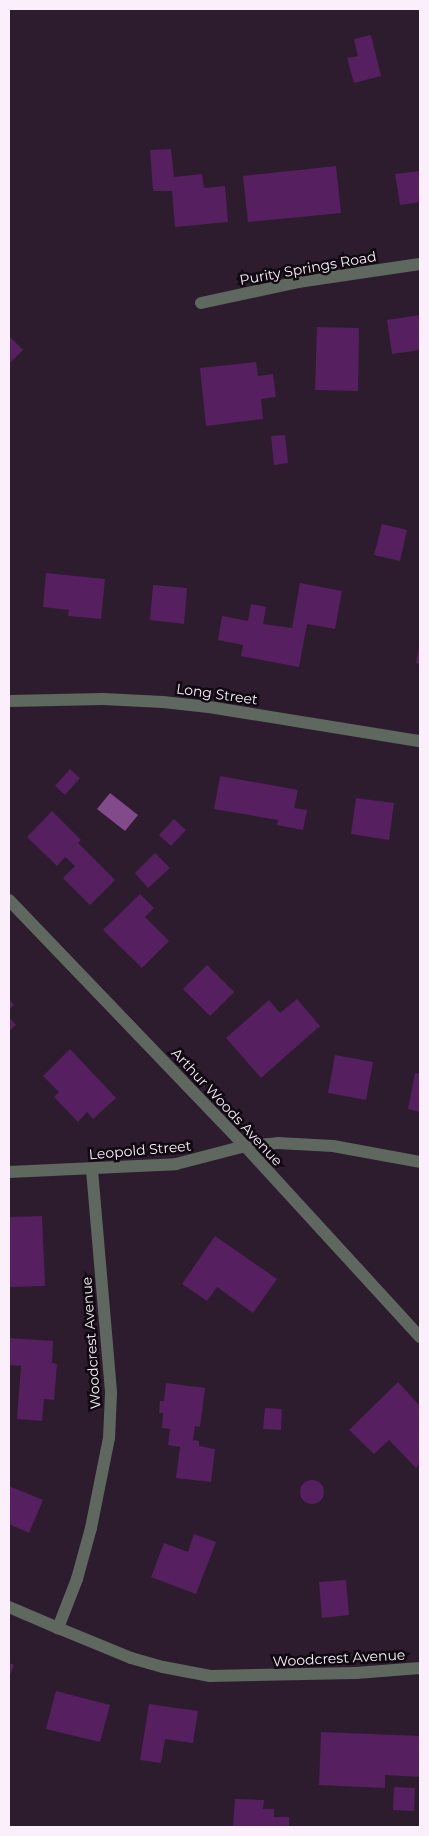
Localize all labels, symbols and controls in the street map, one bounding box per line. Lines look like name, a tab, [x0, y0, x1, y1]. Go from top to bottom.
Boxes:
street label: Purity Springs Road	[238, 248, 378, 288]
street label: Long Street	[175, 680, 259, 708]
street label: Arthur Woods Avenue	[168, 1045, 286, 1169]
street label: Leopold Street	[88, 1137, 192, 1163]
street label: Woodcrest Avenue	[78, 1276, 104, 1410]
street label: Woodcrest Avenue	[272, 1646, 406, 1670]

